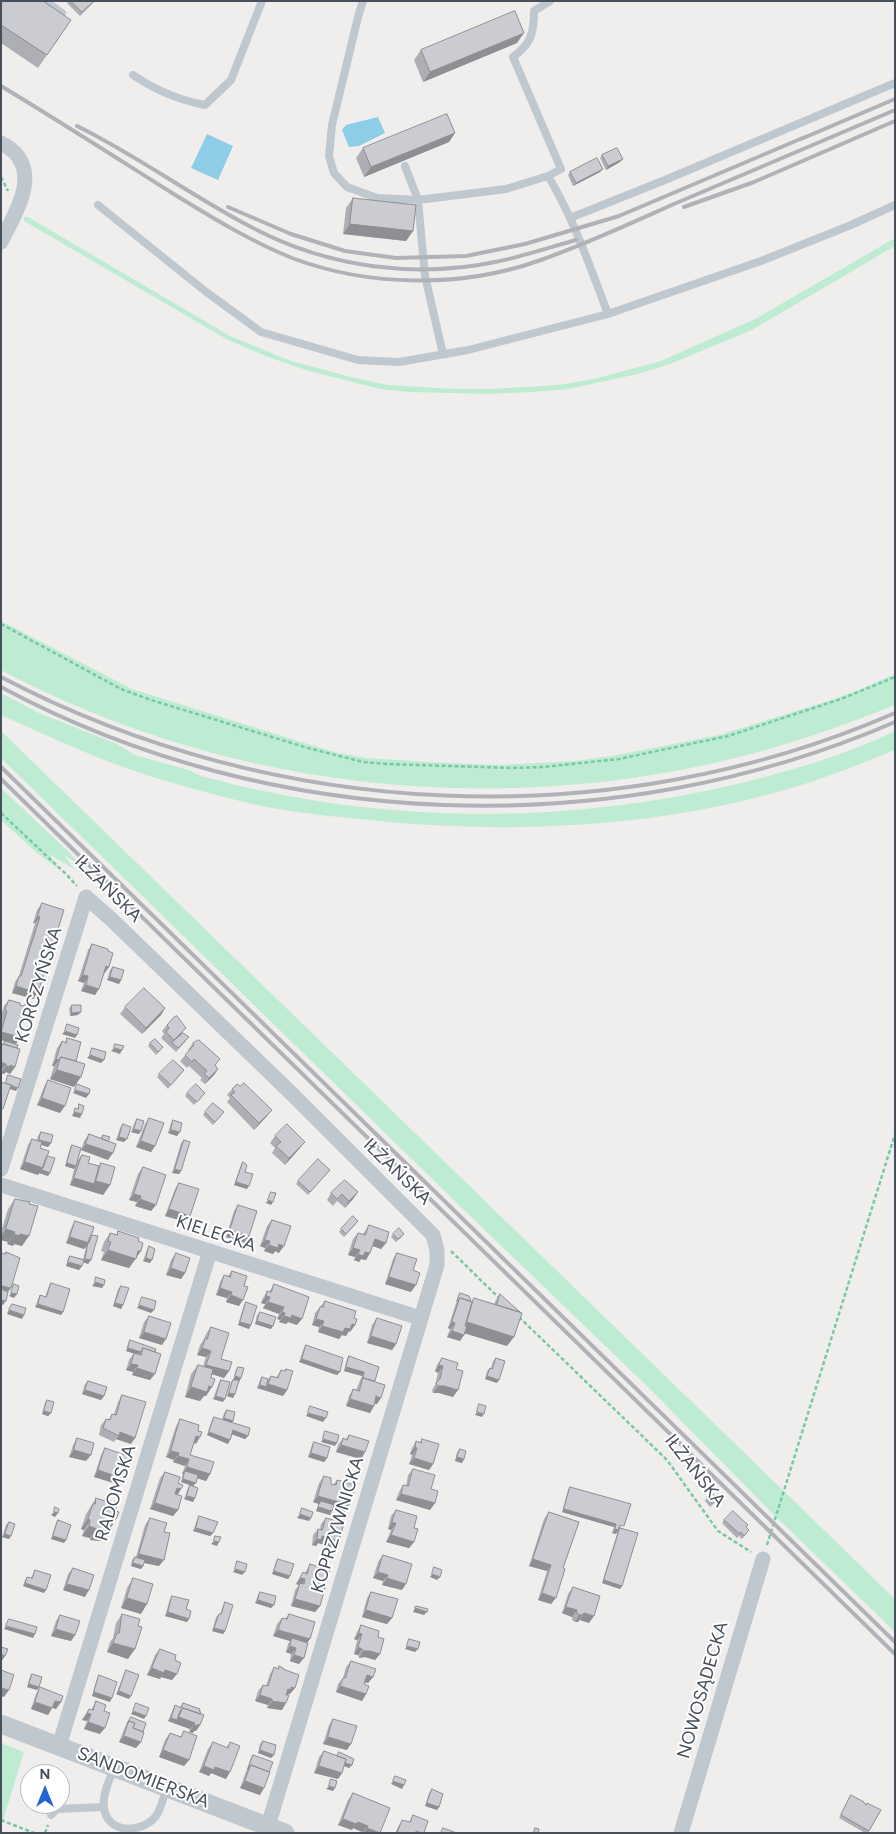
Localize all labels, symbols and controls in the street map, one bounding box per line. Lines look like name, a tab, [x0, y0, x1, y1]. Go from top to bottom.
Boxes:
street label: IŁŻAŃSKA	[70, 851, 146, 927]
street label: KORCZYŃSKA	[11, 925, 67, 1045]
street label: IŁŻAŃSKA	[359, 1134, 435, 1210]
street label: KIELECKA	[173, 1211, 259, 1257]
street label: IŁŻAŃSKA	[660, 1430, 730, 1512]
street label: RADOMSKA	[91, 1442, 141, 1544]
street label: KOPRZYWNICKA	[307, 1454, 369, 1596]
street label: NOWOSĄDECKA	[673, 1619, 733, 1761]
street label: SANDOMIERSKA	[74, 1743, 212, 1813]
north arrow	[20, 1764, 70, 1814]
text: N	[40, 1766, 50, 1783]

